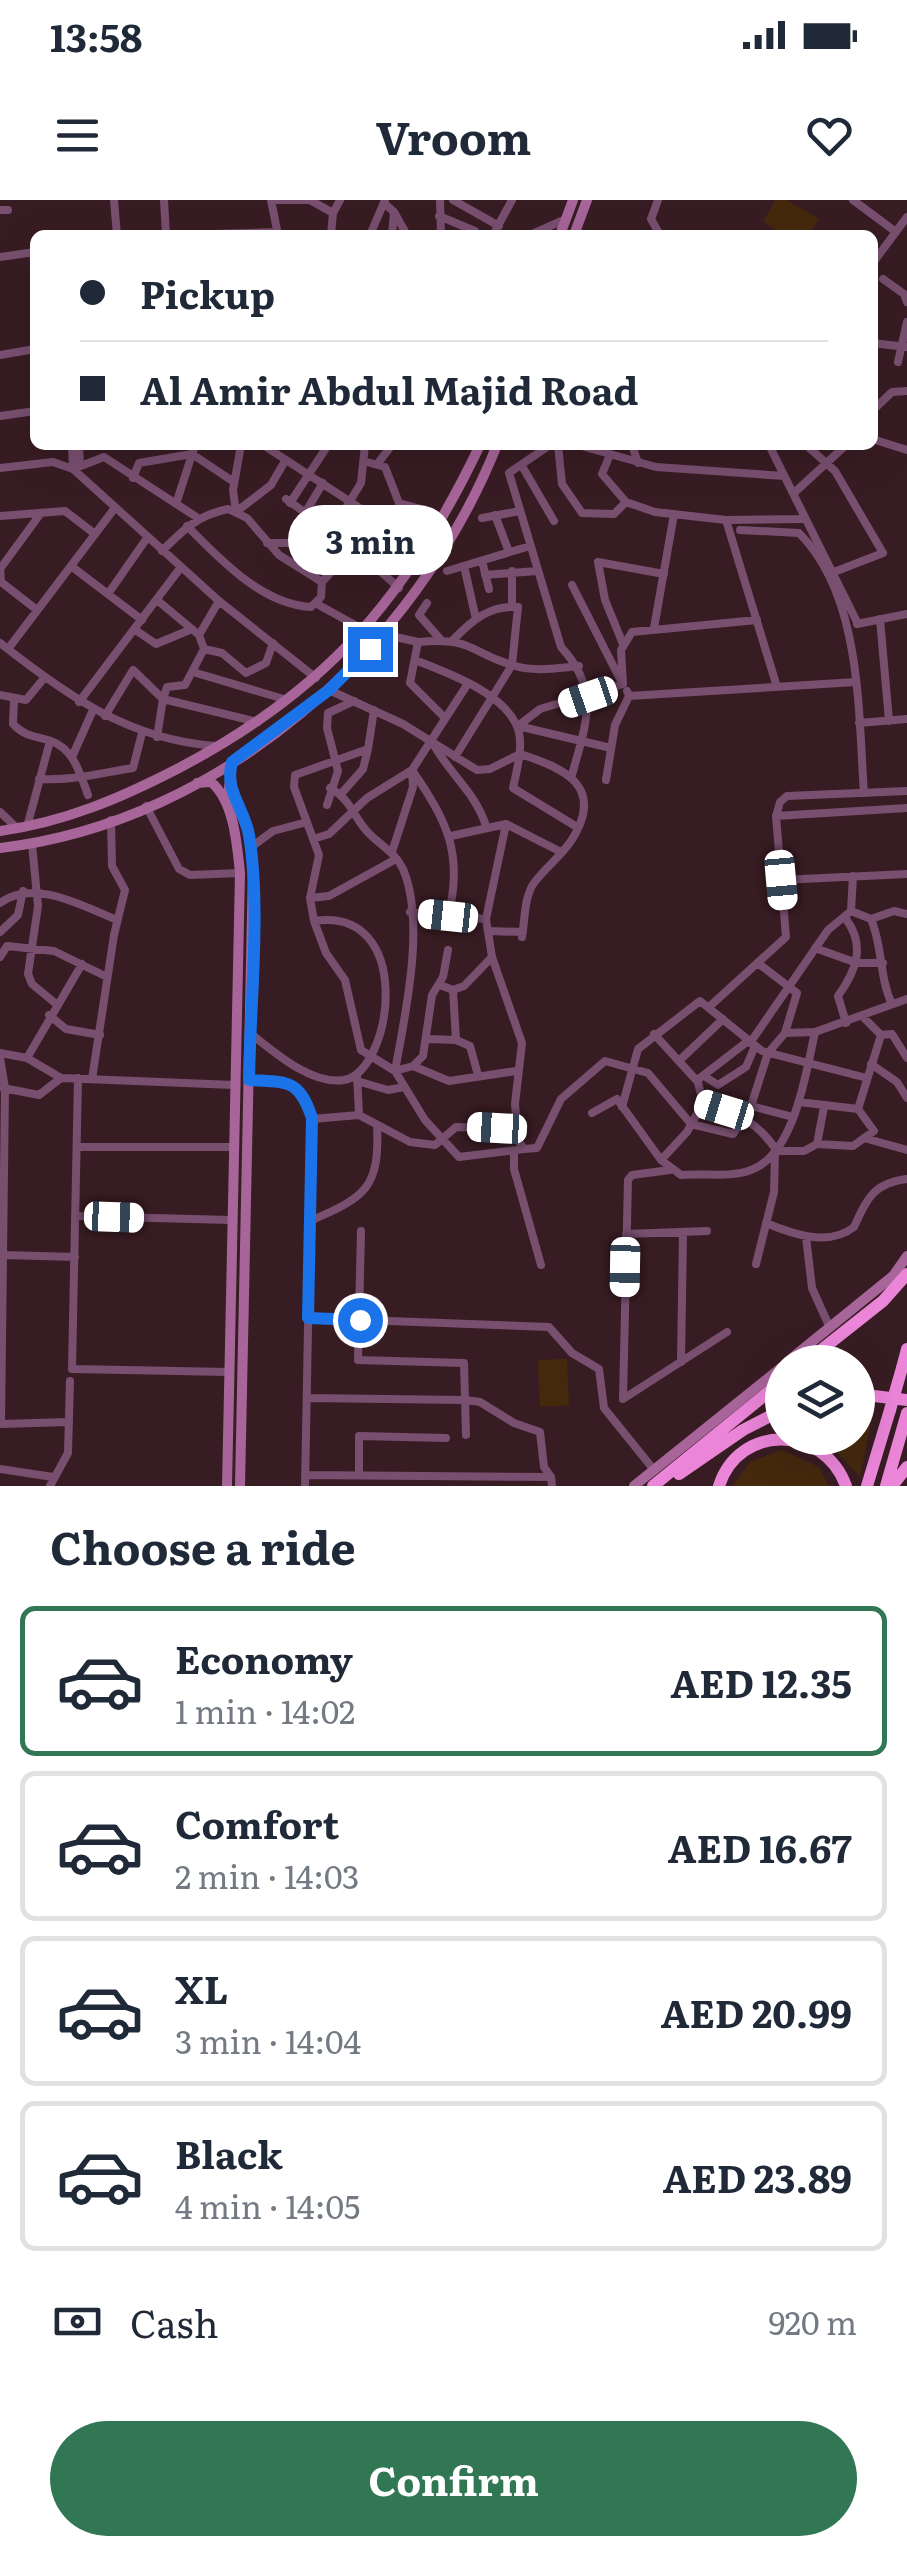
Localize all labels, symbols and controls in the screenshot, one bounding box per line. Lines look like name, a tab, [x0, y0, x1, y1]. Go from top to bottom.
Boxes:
text: 13:58	[50, 7, 143, 64]
text: Vroom	[376, 102, 531, 169]
icon: menu	[50, 108, 105, 163]
icon: heart	[802, 108, 857, 163]
text: Pickup	[140, 264, 275, 321]
text: Al Amir Abdul Majid Road	[140, 360, 639, 417]
callout: 3 min	[288, 504, 452, 574]
text: 3 min	[325, 516, 416, 564]
route end	[348, 627, 393, 672]
car	[555, 673, 621, 721]
car	[763, 849, 799, 911]
car	[417, 898, 479, 934]
car	[691, 1087, 757, 1133]
car	[466, 1111, 528, 1145]
car	[83, 1201, 145, 1233]
car	[609, 1237, 641, 1297]
route start	[338, 1298, 383, 1343]
map controls	[765, 1345, 875, 1455]
button: layers	[765, 1345, 875, 1455]
text: Choose a ride	[50, 1512, 356, 1579]
text: Economy	[175, 1629, 353, 1686]
icon: car	[55, 1636, 145, 1726]
text: AED 12.35	[671, 1653, 852, 1710]
text: 1 min · 14:02	[175, 1686, 355, 1734]
text: Comfort	[175, 1794, 339, 1851]
icon: car	[55, 1801, 145, 1891]
text: AED 16.67	[668, 1818, 852, 1875]
text: 2 min · 14:03	[175, 1851, 359, 1899]
text: XL	[175, 1959, 228, 2016]
icon: car	[55, 1966, 145, 2056]
text: AED 20.99	[661, 1983, 852, 2040]
text: 3 min · 14:04	[175, 2016, 361, 2064]
text: Black	[175, 2124, 283, 2181]
icon: car	[55, 2131, 145, 2221]
text: AED 23.89	[663, 2148, 852, 2205]
text: 4 min · 14:05	[175, 2181, 360, 2229]
text: Cash	[130, 2293, 219, 2350]
icon: cash	[50, 2294, 105, 2349]
text: 920 m	[769, 2297, 857, 2345]
button: Confirm	[50, 2421, 857, 2536]

